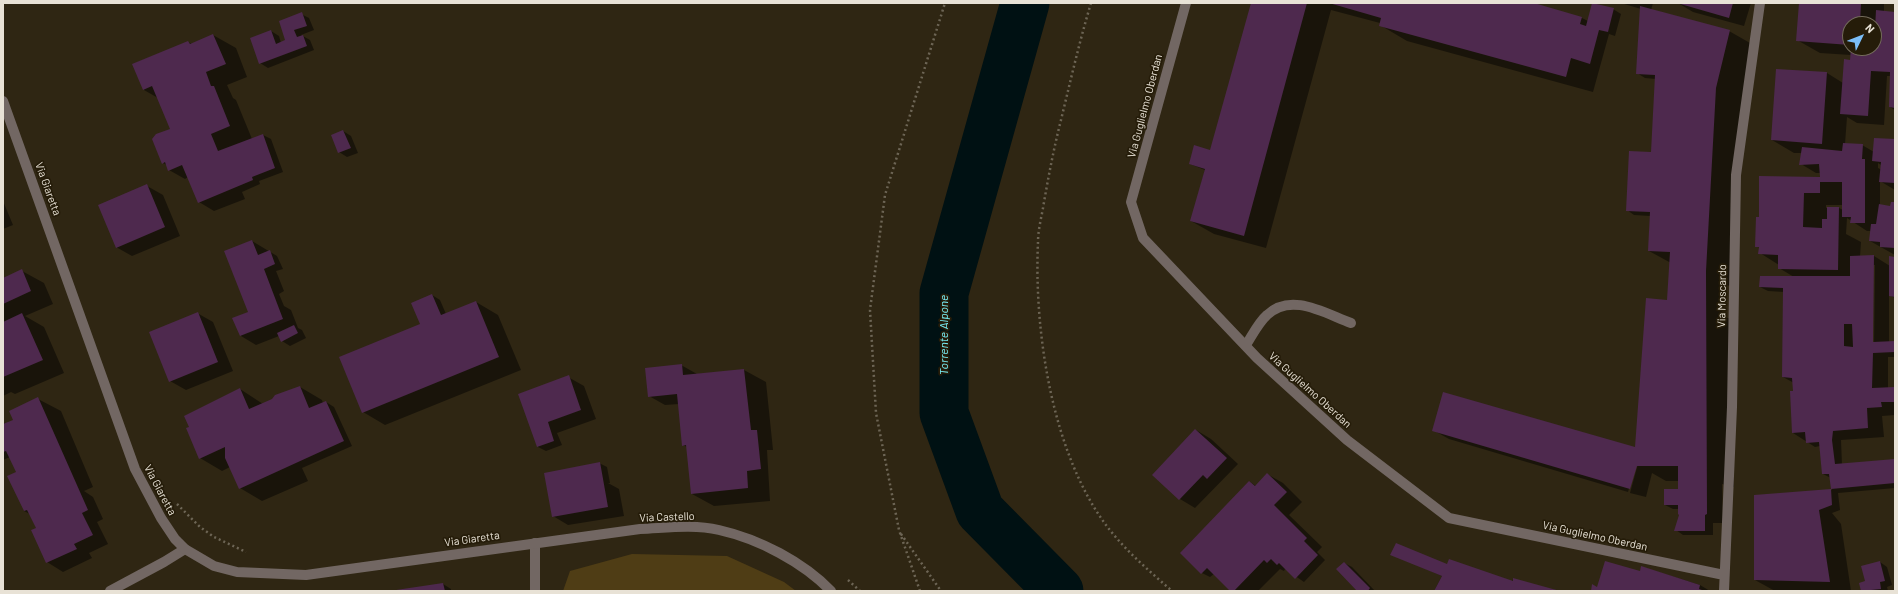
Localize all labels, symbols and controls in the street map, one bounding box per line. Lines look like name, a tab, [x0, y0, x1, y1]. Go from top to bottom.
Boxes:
north arrow	[1842, 16, 1882, 56]
text: N	[1863, 21, 1878, 35]
street label: Via Guglielmo Oberdan	[1125, 53, 1165, 159]
street label: Via Giaretta	[32, 161, 64, 217]
street label: Via Moscardo	[1715, 264, 1729, 328]
water label: Torrente Alpone	[937, 295, 951, 375]
street label: Via Guglielmo Oberdan	[1266, 349, 1354, 431]
street label: Via Giaretta	[141, 462, 179, 518]
street label: Via Castello	[639, 509, 695, 525]
street label: Via Guglielmo Oberdan	[1541, 518, 1649, 554]
street label: Via Giaretta	[444, 529, 500, 549]

